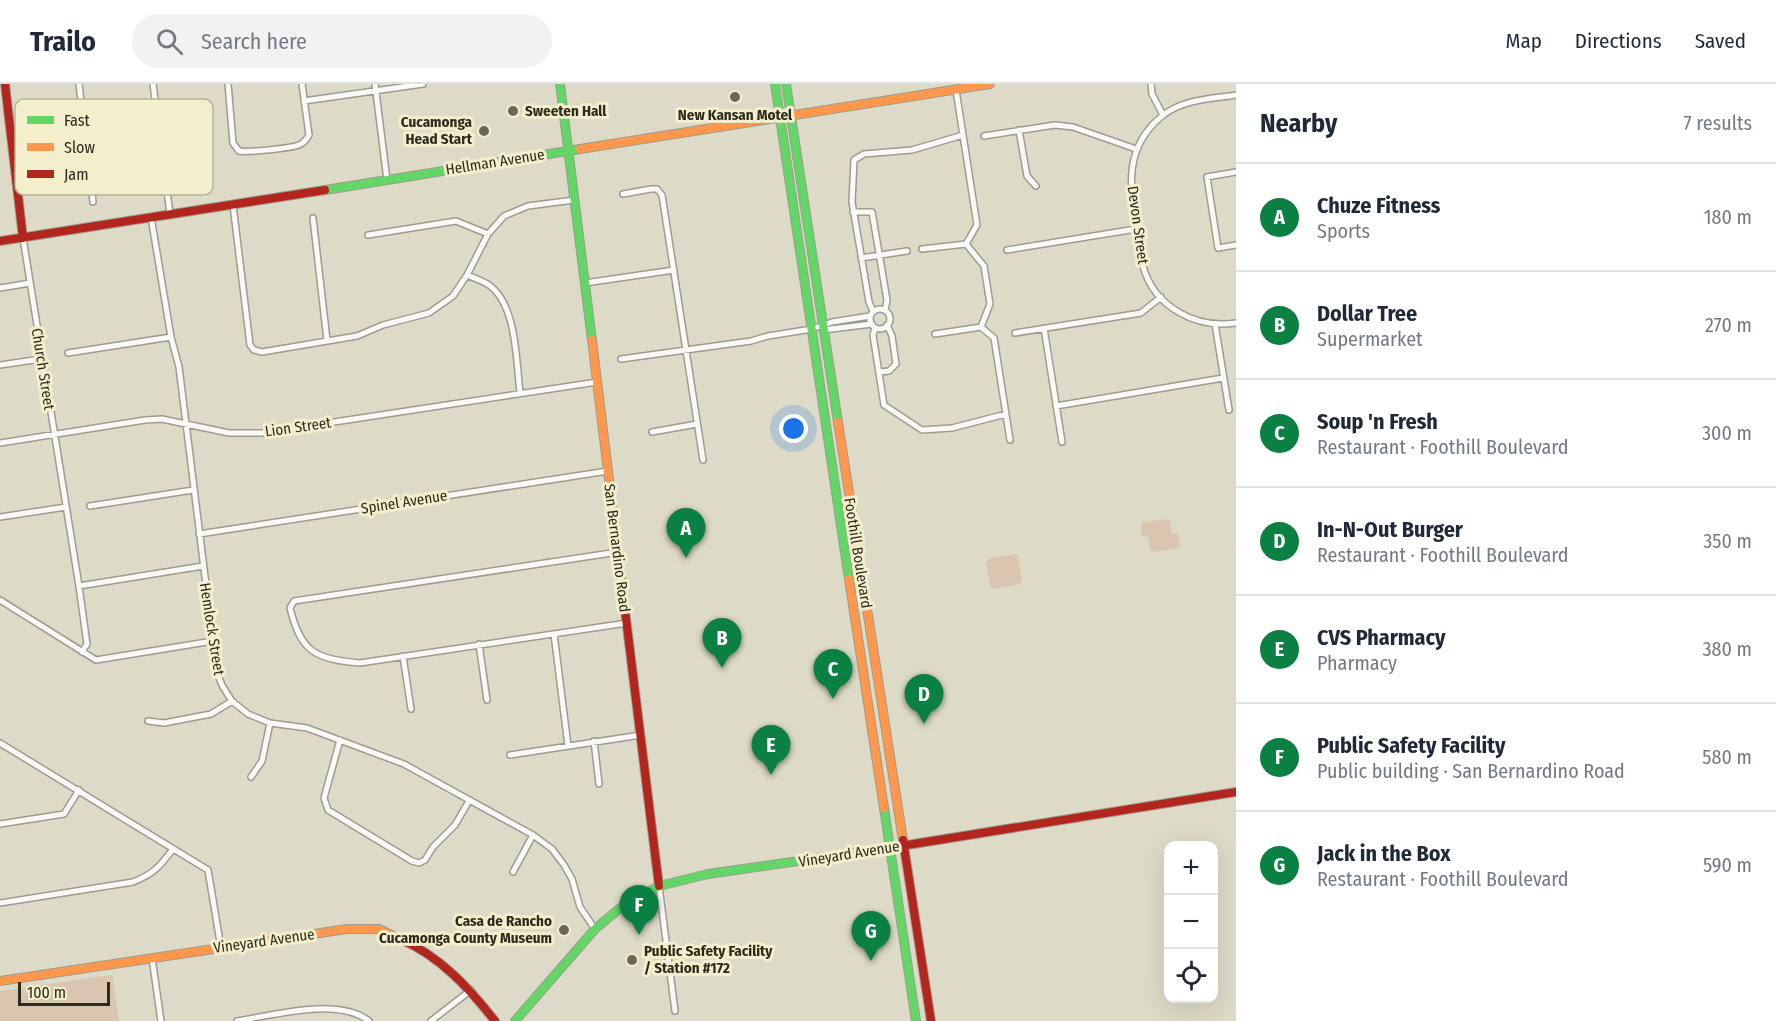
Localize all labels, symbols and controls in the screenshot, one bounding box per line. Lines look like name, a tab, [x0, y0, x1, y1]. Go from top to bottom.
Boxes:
search box	[132, 14, 552, 68]
text: Trailo	[30, 25, 96, 58]
icon: search	[153, 25, 186, 58]
text: Search here	[201, 28, 307, 55]
text: Map	[1505, 28, 1542, 54]
text: Directions	[1575, 28, 1662, 54]
text: Saved	[1695, 28, 1746, 54]
marker: New Kansan Motel	[728, 90, 742, 104]
legend	[15, 99, 213, 195]
place label: Sweeten Hall	[525, 102, 607, 120]
marker: Sweeten Hall	[506, 104, 520, 118]
place label: New Kansan Motel	[678, 106, 793, 124]
text: Nearby	[1260, 108, 1337, 139]
text: Fast	[64, 111, 91, 130]
text: 7 results	[1684, 111, 1752, 135]
place label: Cucamonga Head Start	[401, 113, 473, 148]
marker: Cucamonga Head Start	[477, 124, 491, 138]
text: Slow	[64, 138, 95, 157]
street label: Hellman Avenue	[444, 145, 546, 179]
text: Jam	[64, 165, 89, 184]
street label: Devon Street	[1124, 185, 1152, 265]
text: Chuze Fitness	[1317, 192, 1440, 219]
text: A	[1274, 205, 1285, 229]
text: 180 m	[1704, 205, 1752, 229]
text: Sports	[1317, 219, 1370, 243]
text: Dollar Tree	[1317, 300, 1417, 327]
text: B	[1274, 313, 1285, 337]
text: 270 m	[1705, 313, 1752, 337]
street label: Church Street	[28, 327, 58, 411]
text: Supermarket	[1317, 327, 1423, 351]
text: Soup 'n Fresh	[1317, 408, 1438, 435]
street label: Lion Street	[264, 413, 332, 441]
your location	[779, 414, 808, 443]
text: C	[1274, 421, 1285, 445]
text: 300 m	[1702, 421, 1752, 445]
text: Restaurant · Foothill Boulevard	[1317, 435, 1569, 459]
street label: San Bernardino Road	[600, 483, 634, 613]
street label: Spinel Avenue	[360, 486, 448, 518]
street label: Foothill Boulevard	[840, 496, 876, 610]
pin: A	[666, 508, 706, 558]
text: In-N-Out Burger	[1317, 516, 1463, 543]
text: D	[1274, 529, 1285, 553]
text: 350 m	[1703, 529, 1752, 553]
text: Restaurant · Foothill Boulevard	[1317, 543, 1569, 567]
street label: Hemlock Street	[196, 581, 228, 677]
pin: B	[702, 618, 742, 668]
text: CVS Pharmacy	[1317, 624, 1446, 651]
text: E	[1275, 637, 1284, 661]
text: 380 m	[1702, 637, 1752, 661]
pin: C	[814, 650, 852, 699]
text: Pharmacy	[1317, 651, 1397, 675]
pin: D	[904, 674, 944, 724]
pin: E	[752, 726, 790, 775]
text: Public Safety Facility	[1317, 732, 1505, 759]
text: F	[1275, 745, 1284, 769]
text: 580 m	[1702, 745, 1752, 769]
text: Public building · San Bernardino Road	[1317, 759, 1625, 783]
street label: Vineyard Avenue	[797, 837, 901, 871]
text: Jack in the Box	[1317, 840, 1451, 867]
map controls	[1164, 841, 1218, 1003]
button: +	[1164, 841, 1218, 895]
text: G	[1274, 853, 1285, 877]
text: 590 m	[1703, 853, 1752, 877]
text: Restaurant · Foothill Boulevard	[1317, 867, 1569, 891]
pin: F	[620, 886, 658, 935]
button: −	[1164, 895, 1218, 949]
place label: Casa de Rancho Cucamonga County Museum	[379, 912, 552, 947]
pin: G	[852, 912, 890, 961]
marker: Casa de Rancho Cucamonga County Museum	[557, 923, 571, 937]
street label: Vineyard Avenue	[212, 925, 316, 957]
place label: Public Safety Facility / Station #172	[644, 942, 773, 977]
button: locate	[1164, 949, 1218, 1003]
marker: Public Safety Facility / Station #172	[625, 953, 639, 967]
scale bar	[18, 979, 110, 1006]
text: 100 m	[27, 983, 66, 1002]

